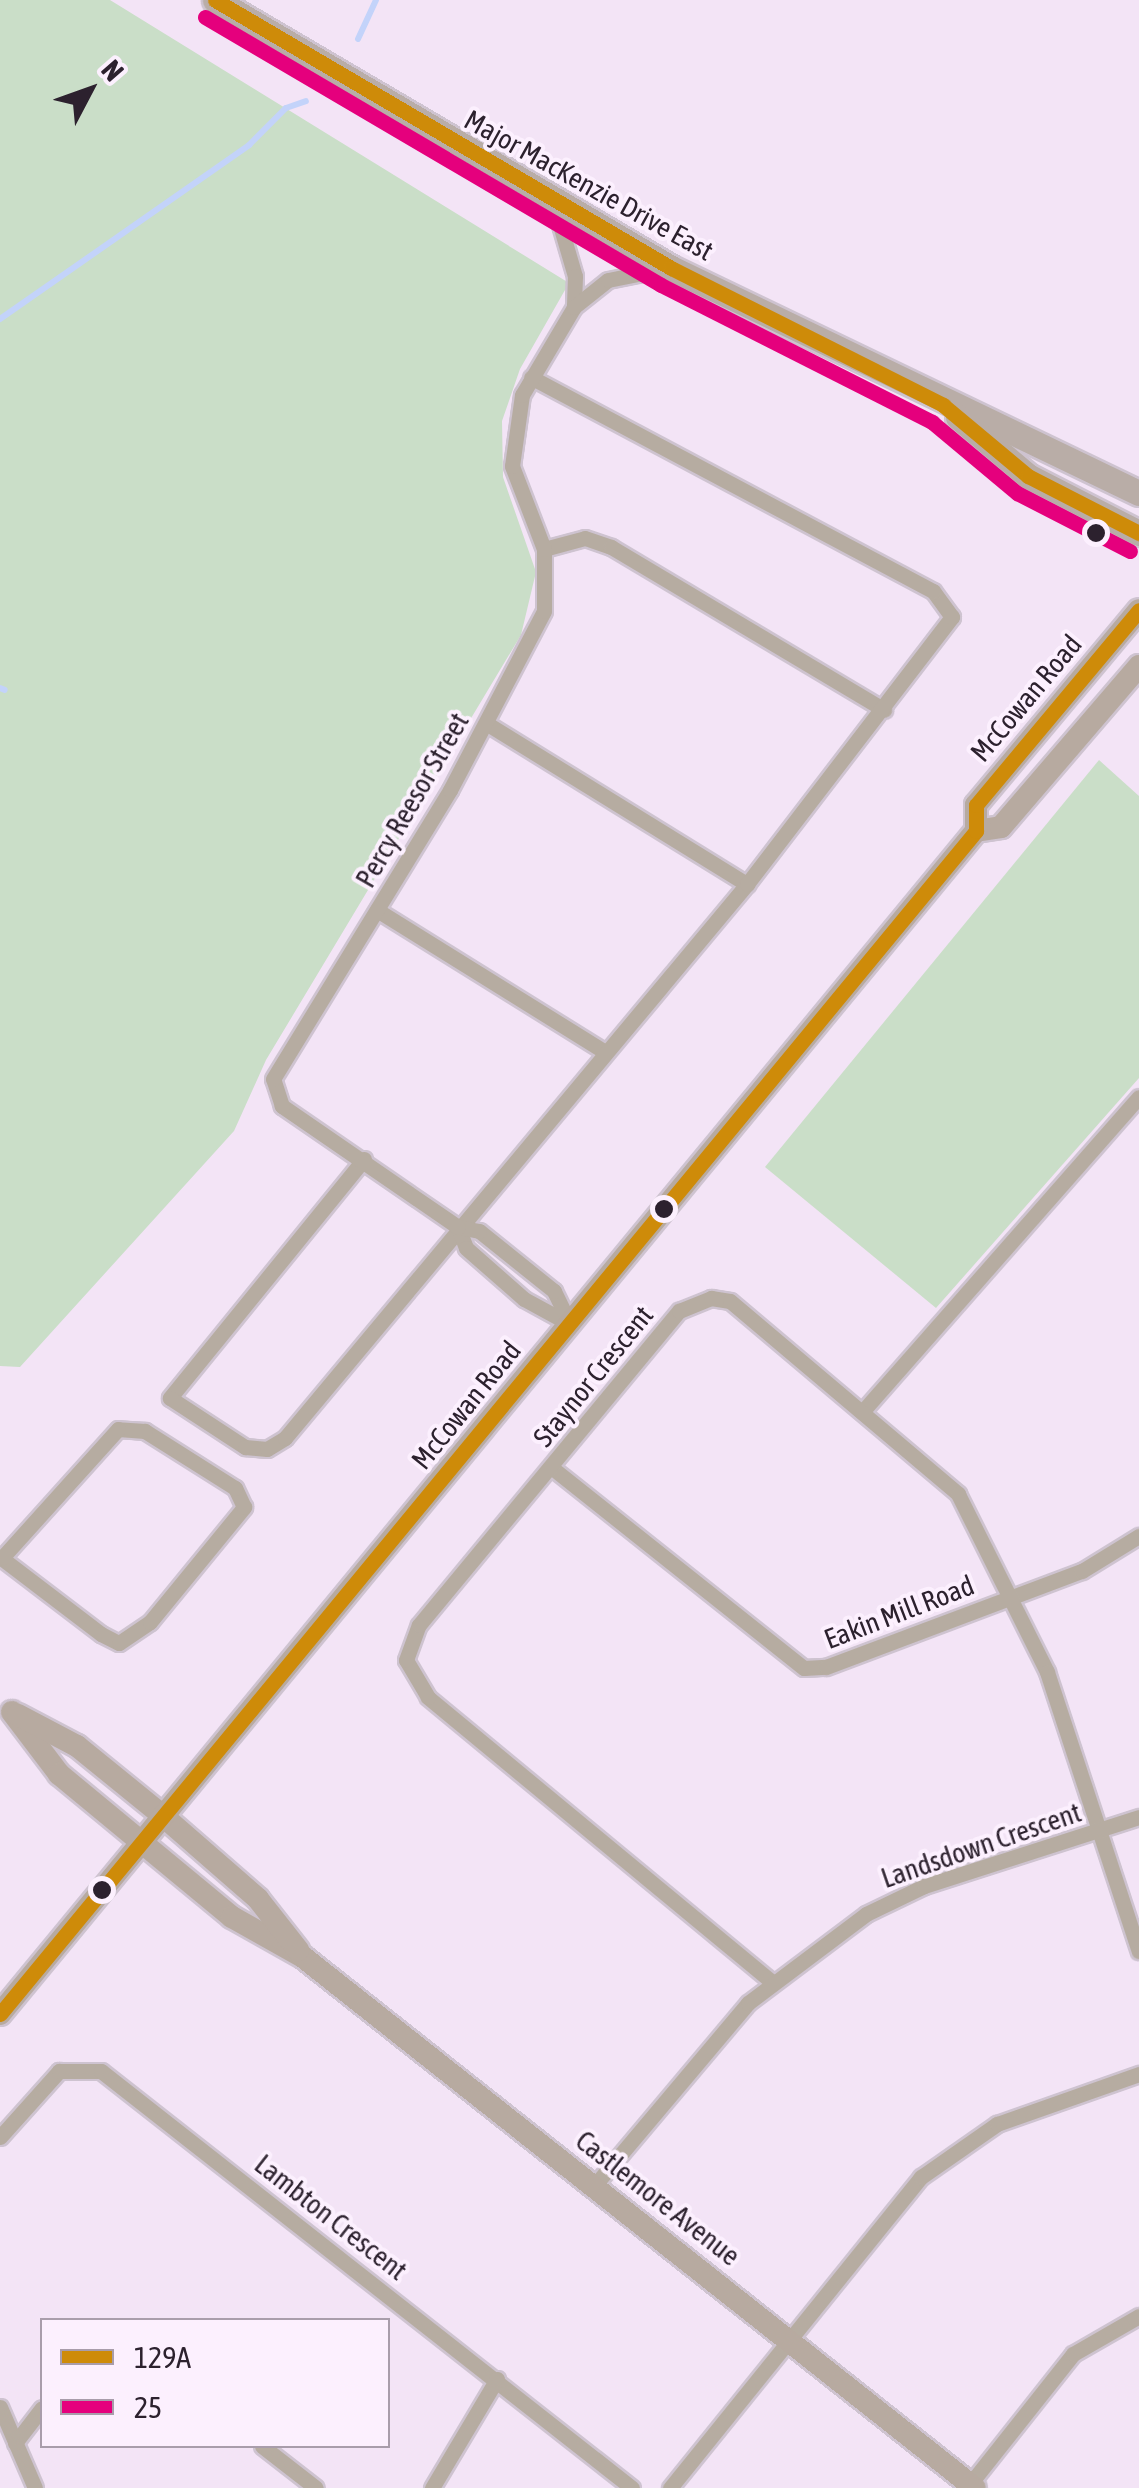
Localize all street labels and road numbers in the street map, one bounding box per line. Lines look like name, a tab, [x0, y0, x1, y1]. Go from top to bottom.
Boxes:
street label: Major MacKenzie Drive East	[459, 103, 719, 267]
street label: McCowan Road	[963, 628, 1089, 768]
street label: Percy Reesor Street	[348, 707, 476, 893]
street label: Staynor Crescent	[526, 1299, 660, 1453]
street label: McCowan Road	[404, 1334, 528, 1476]
street label: Eakin Mill Road	[819, 1568, 979, 1656]
street label: Landsdown Crescent	[877, 1795, 1085, 1895]
street label: Castlemore Avenue	[569, 2123, 747, 2273]
street label: Lambton Crescent	[248, 2147, 414, 2287]

